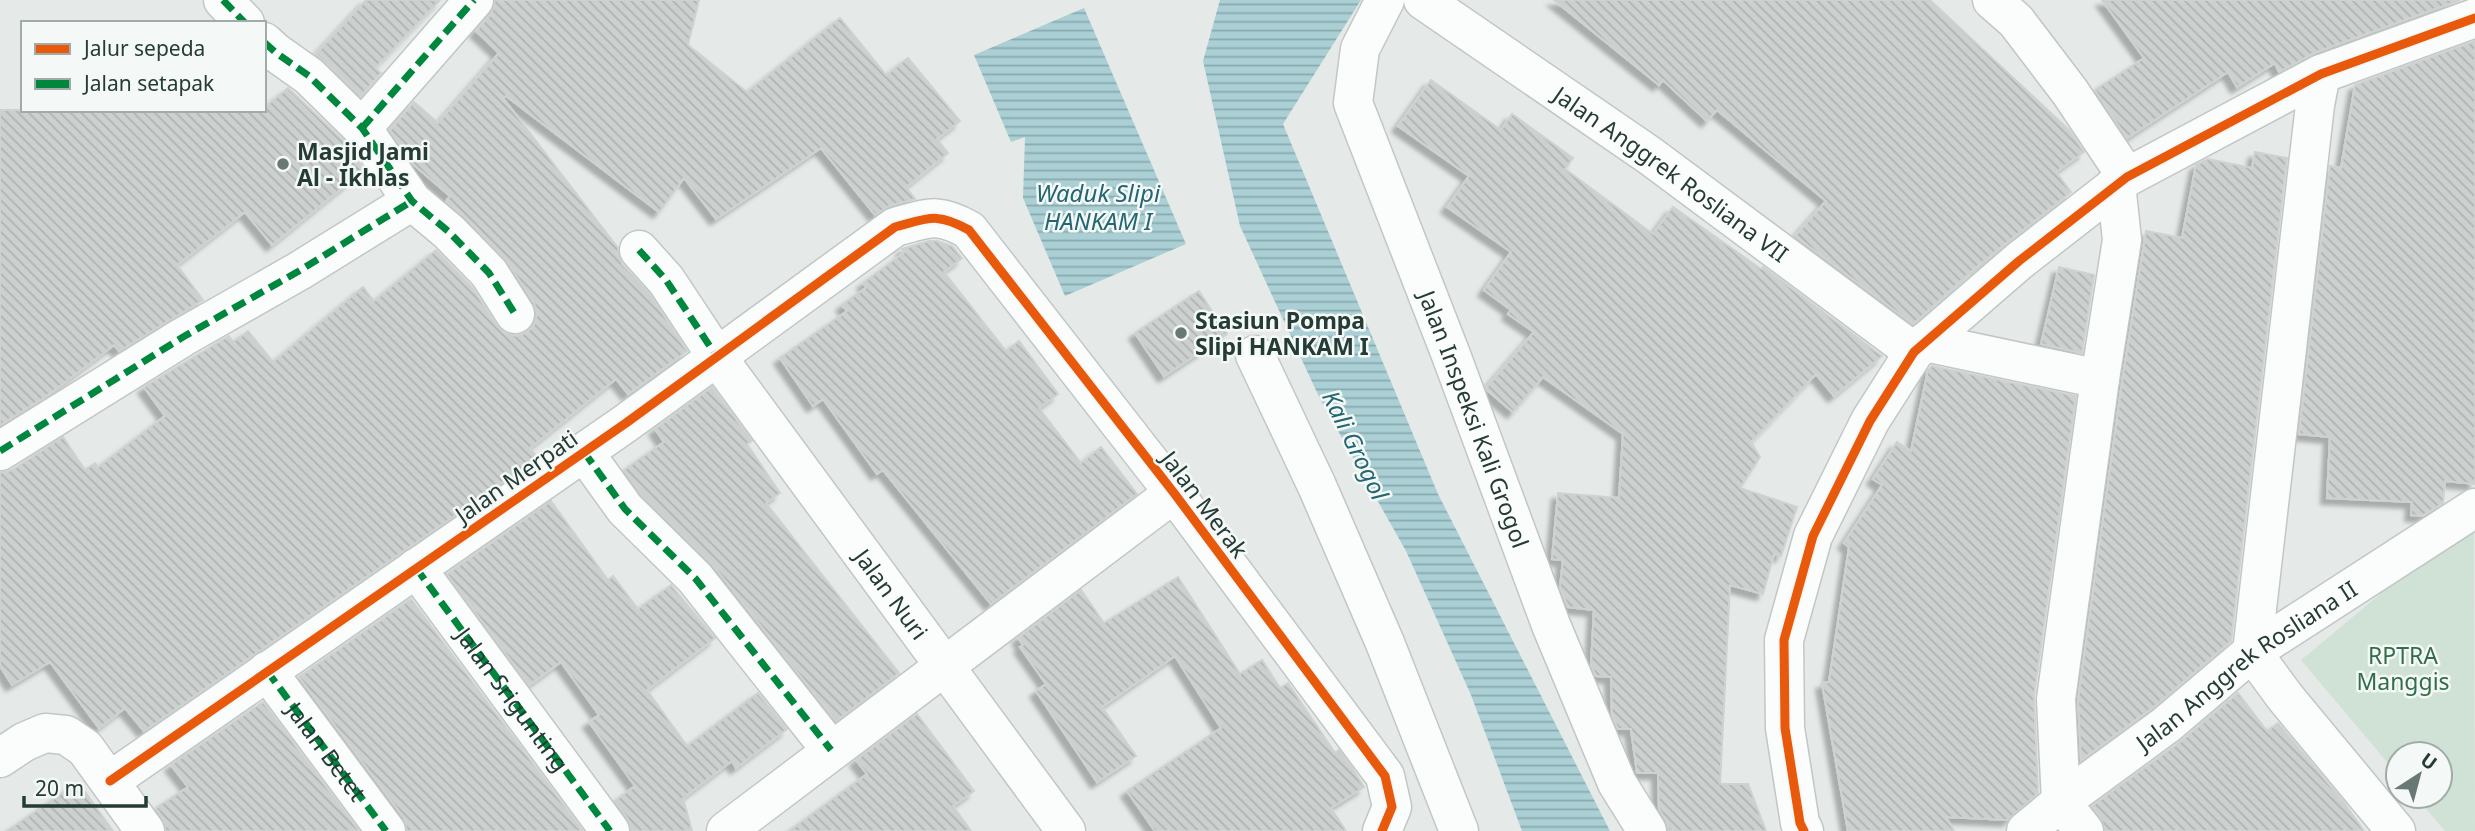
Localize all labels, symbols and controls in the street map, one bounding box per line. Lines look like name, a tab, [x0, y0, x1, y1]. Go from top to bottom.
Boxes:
legend	[21, 21, 266, 112]
text: Jalur sepeda	[82, 34, 205, 62]
text: Jalan setapak	[82, 69, 215, 97]
street label: Jalan Anggrek Rosliana VII	[1546, 77, 1795, 269]
place label: Masjid Jami Al - Ikhlas	[297, 135, 429, 193]
marker: Masjid Jami Al - Ikhlas	[275, 156, 291, 172]
water label: Waduk Slipi HANKAM I	[1036, 176, 1161, 237]
street label: Jalan Inspeksi Kali Grogol	[1411, 284, 1537, 552]
place label: Stasiun Pompa Slipi HANKAM I	[1195, 304, 1369, 362]
marker: Stasiun Pompa Slipi HANKAM I	[1173, 325, 1189, 341]
water label: Kali Grogol	[1315, 385, 1397, 506]
street label: Jalan Merpati	[447, 422, 584, 531]
street label: Jalan Merak	[1153, 442, 1256, 565]
street label: Jalan Nuri	[846, 540, 936, 646]
street label: Jalan Anggrek Rosliana II	[2128, 572, 2363, 759]
street label: Jalan Srigunting	[448, 619, 577, 778]
park label: RPTRA Manggis	[2356, 639, 2450, 697]
street label: Jalan Betet	[278, 694, 374, 807]
north arrow	[2384, 740, 2454, 810]
text: U	[2416, 747, 2442, 776]
scale bar	[24, 764, 147, 808]
text: 20 m	[35, 774, 84, 802]

